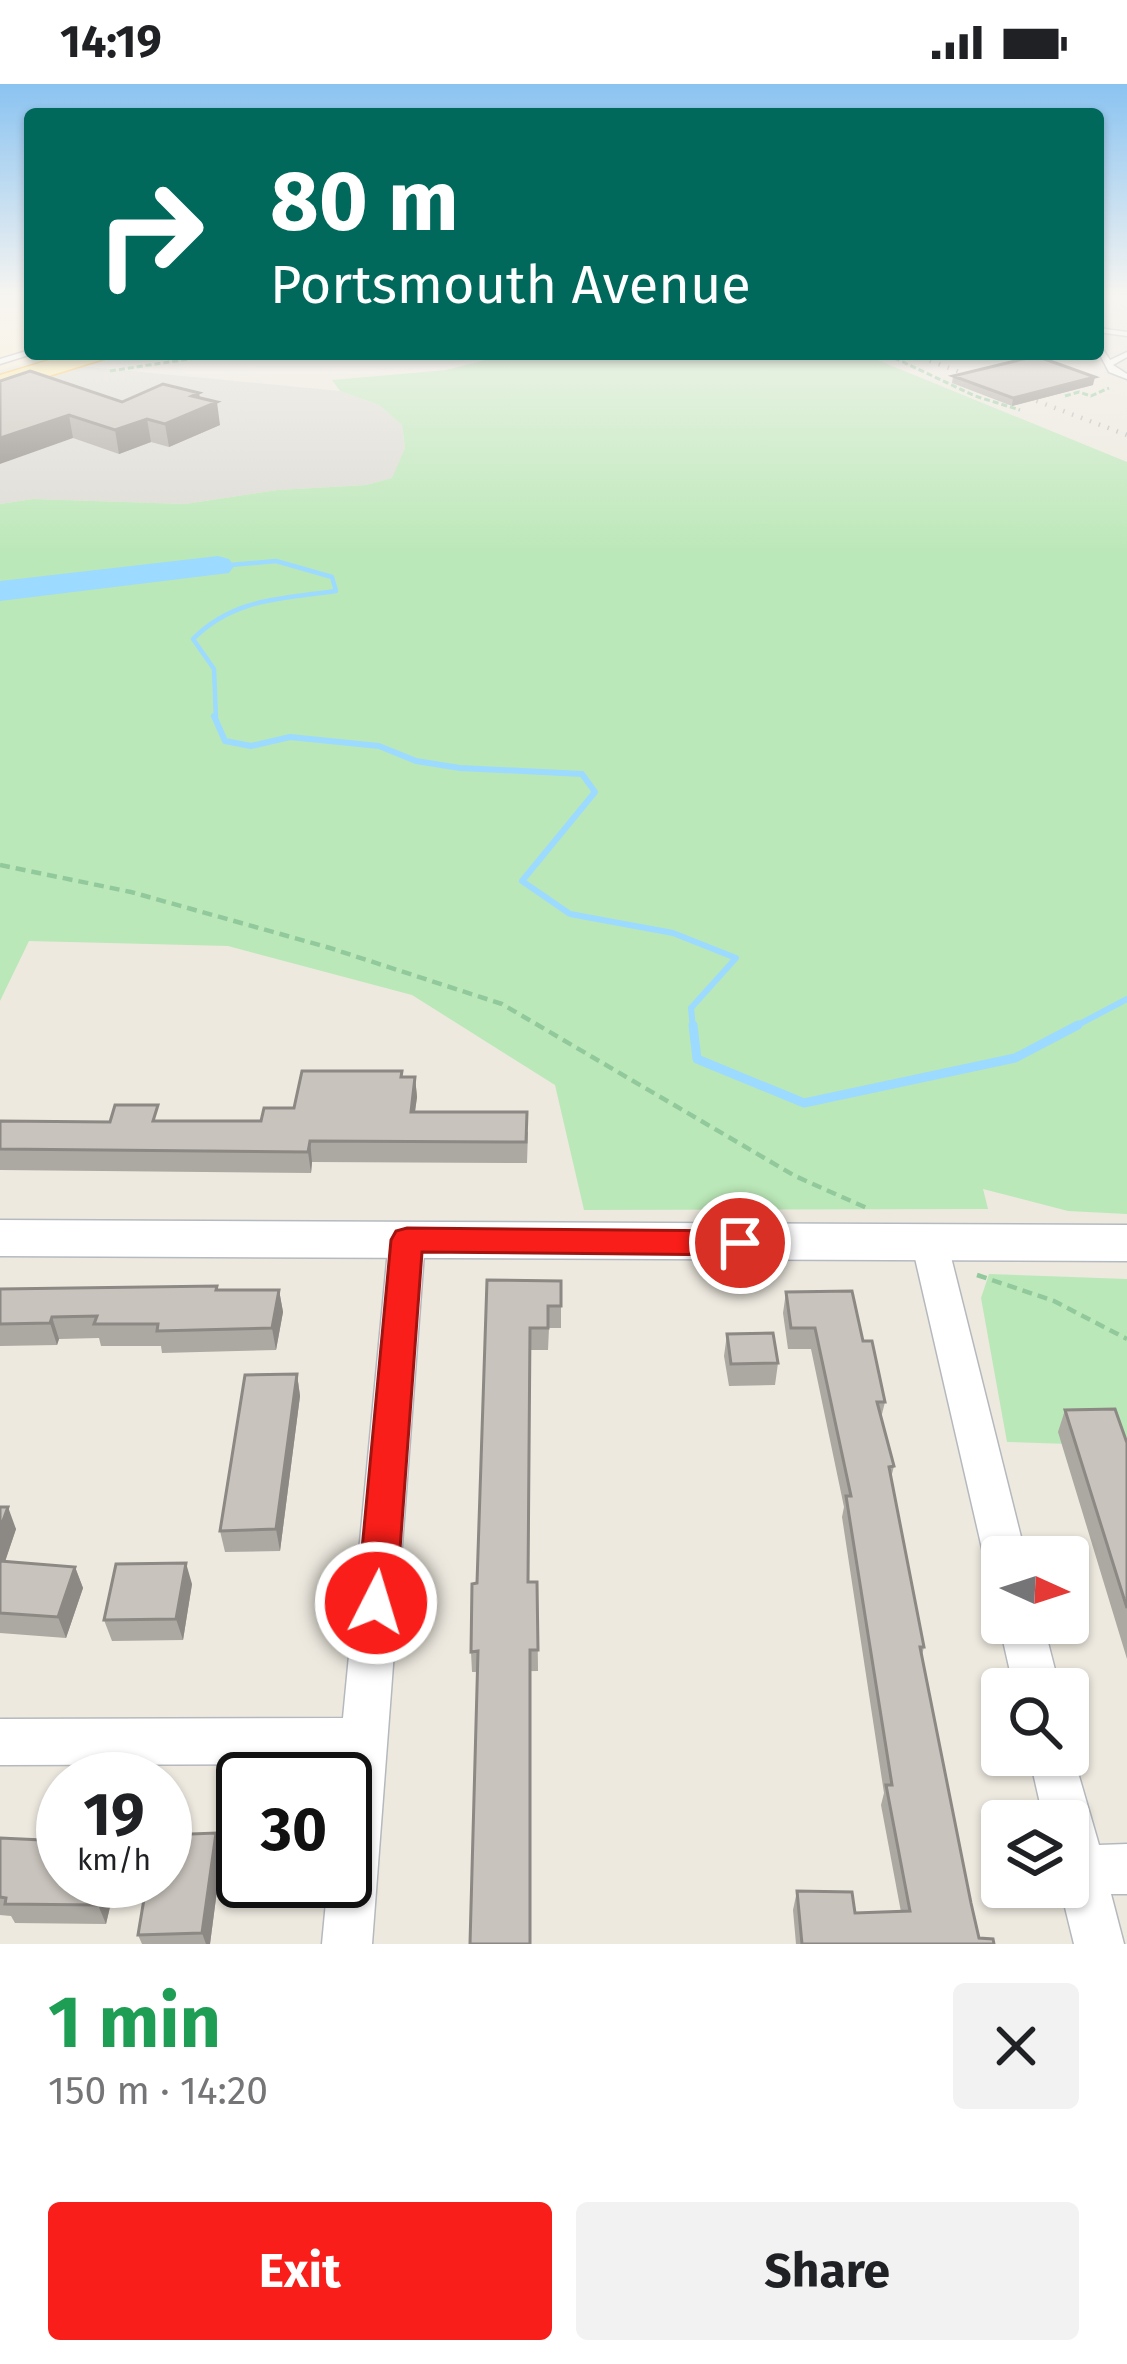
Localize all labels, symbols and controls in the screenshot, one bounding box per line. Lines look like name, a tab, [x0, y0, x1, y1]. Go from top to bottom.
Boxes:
text: 14:19	[60, 15, 162, 69]
text: 80 m	[270, 151, 459, 252]
icon: right	[72, 156, 228, 312]
text: Portsmouth Avenue	[270, 253, 751, 317]
pin	[689, 1192, 791, 1294]
icon: arrive	[707, 1210, 773, 1276]
north arrow	[981, 1536, 1089, 1644]
map controls	[981, 1536, 1089, 1908]
position arrow	[313, 1540, 439, 1666]
button: search	[981, 1668, 1089, 1776]
speed limit sign: 30	[216, 1752, 372, 1908]
text: 19	[83, 1779, 145, 1851]
button: layers	[981, 1800, 1089, 1908]
text: km/h	[77, 1842, 151, 1878]
text: 1 min	[48, 1980, 221, 2066]
button: close	[953, 1983, 1079, 2109]
text: 150 m · 14:20	[48, 2068, 268, 2114]
button: Exit	[48, 2202, 552, 2340]
button: Share	[576, 2202, 1079, 2340]

